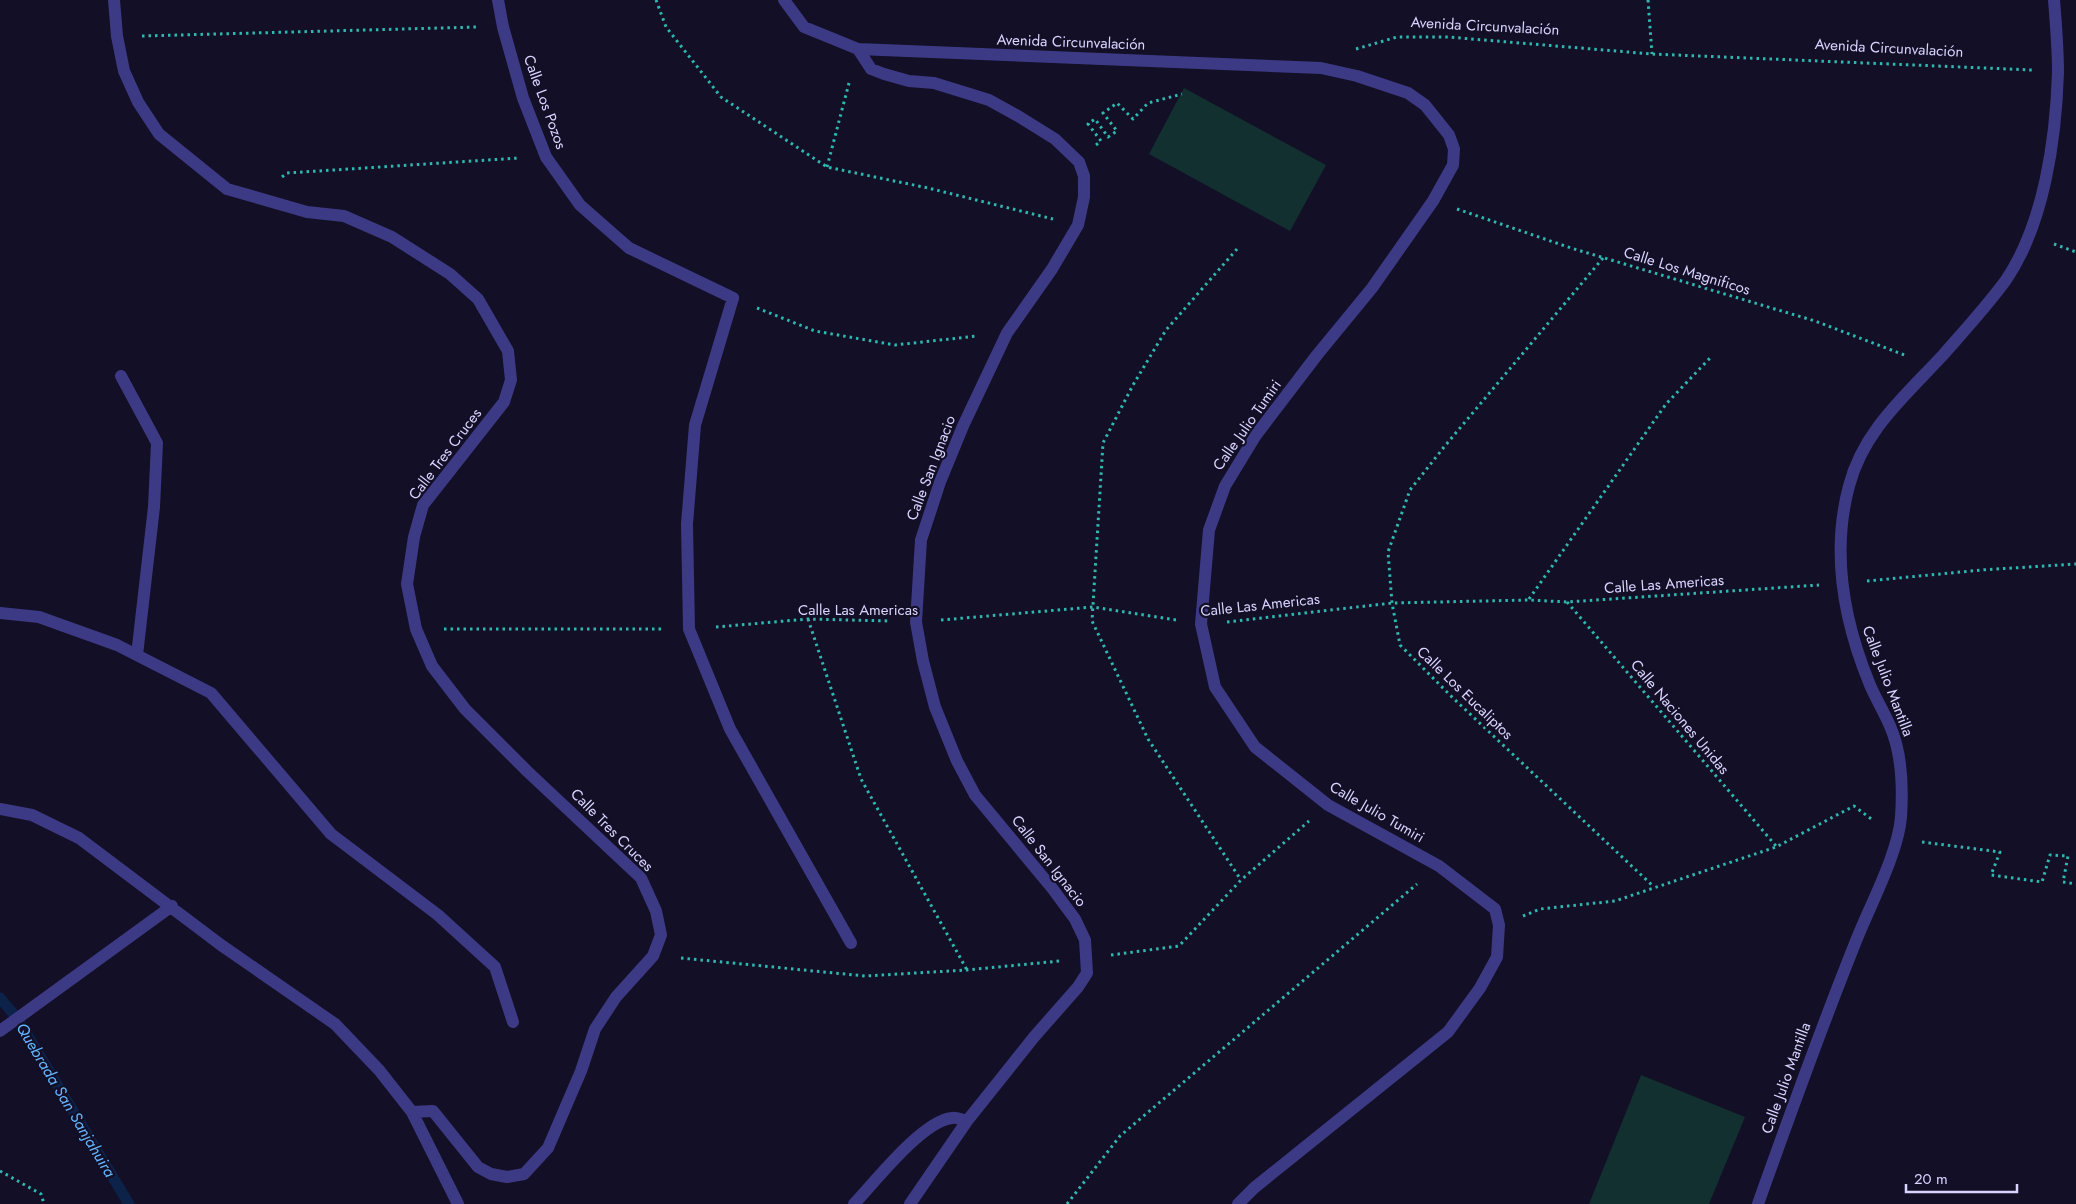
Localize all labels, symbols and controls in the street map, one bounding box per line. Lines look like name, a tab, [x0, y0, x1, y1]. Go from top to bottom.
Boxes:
street label: Avenida Circunvalación	[1410, 11, 1560, 41]
street label: Avenida Circunvalación	[996, 28, 1146, 56]
street label: Avenida Circunvalación	[1814, 33, 1964, 63]
street label: Calle Los Pozos	[518, 52, 572, 152]
street label: Calle Los Magnificos	[1621, 241, 1753, 301]
street label: Calle Julio Tumiri	[1207, 375, 1287, 475]
street label: Calle Tres Cruces	[403, 404, 487, 504]
street label: Calle San Ignacio	[901, 412, 961, 524]
street label: Calle Las Americas	[1603, 569, 1725, 599]
street label: Calle Las Americas	[1199, 588, 1321, 622]
street label: Calle Las Americas	[798, 599, 918, 621]
street label: Calle Julio Mantilla	[1857, 622, 1919, 740]
street label: Calle Los Eucaliptos	[1412, 641, 1518, 745]
street label: Calle Naciones Unidas	[1625, 655, 1735, 779]
street label: Calle Julio Tumiri	[1325, 776, 1429, 848]
street label: Calle Tres Cruces	[565, 783, 659, 877]
street label: Calle San Ignacio	[1006, 810, 1092, 912]
water label: Quebrada San Sanjahuira	[11, 1018, 122, 1182]
street label: Calle Julio Mantilla	[1756, 1019, 1816, 1137]
scale bar	[1906, 1162, 2017, 1194]
text: 20 m	[1914, 1168, 1948, 1190]

